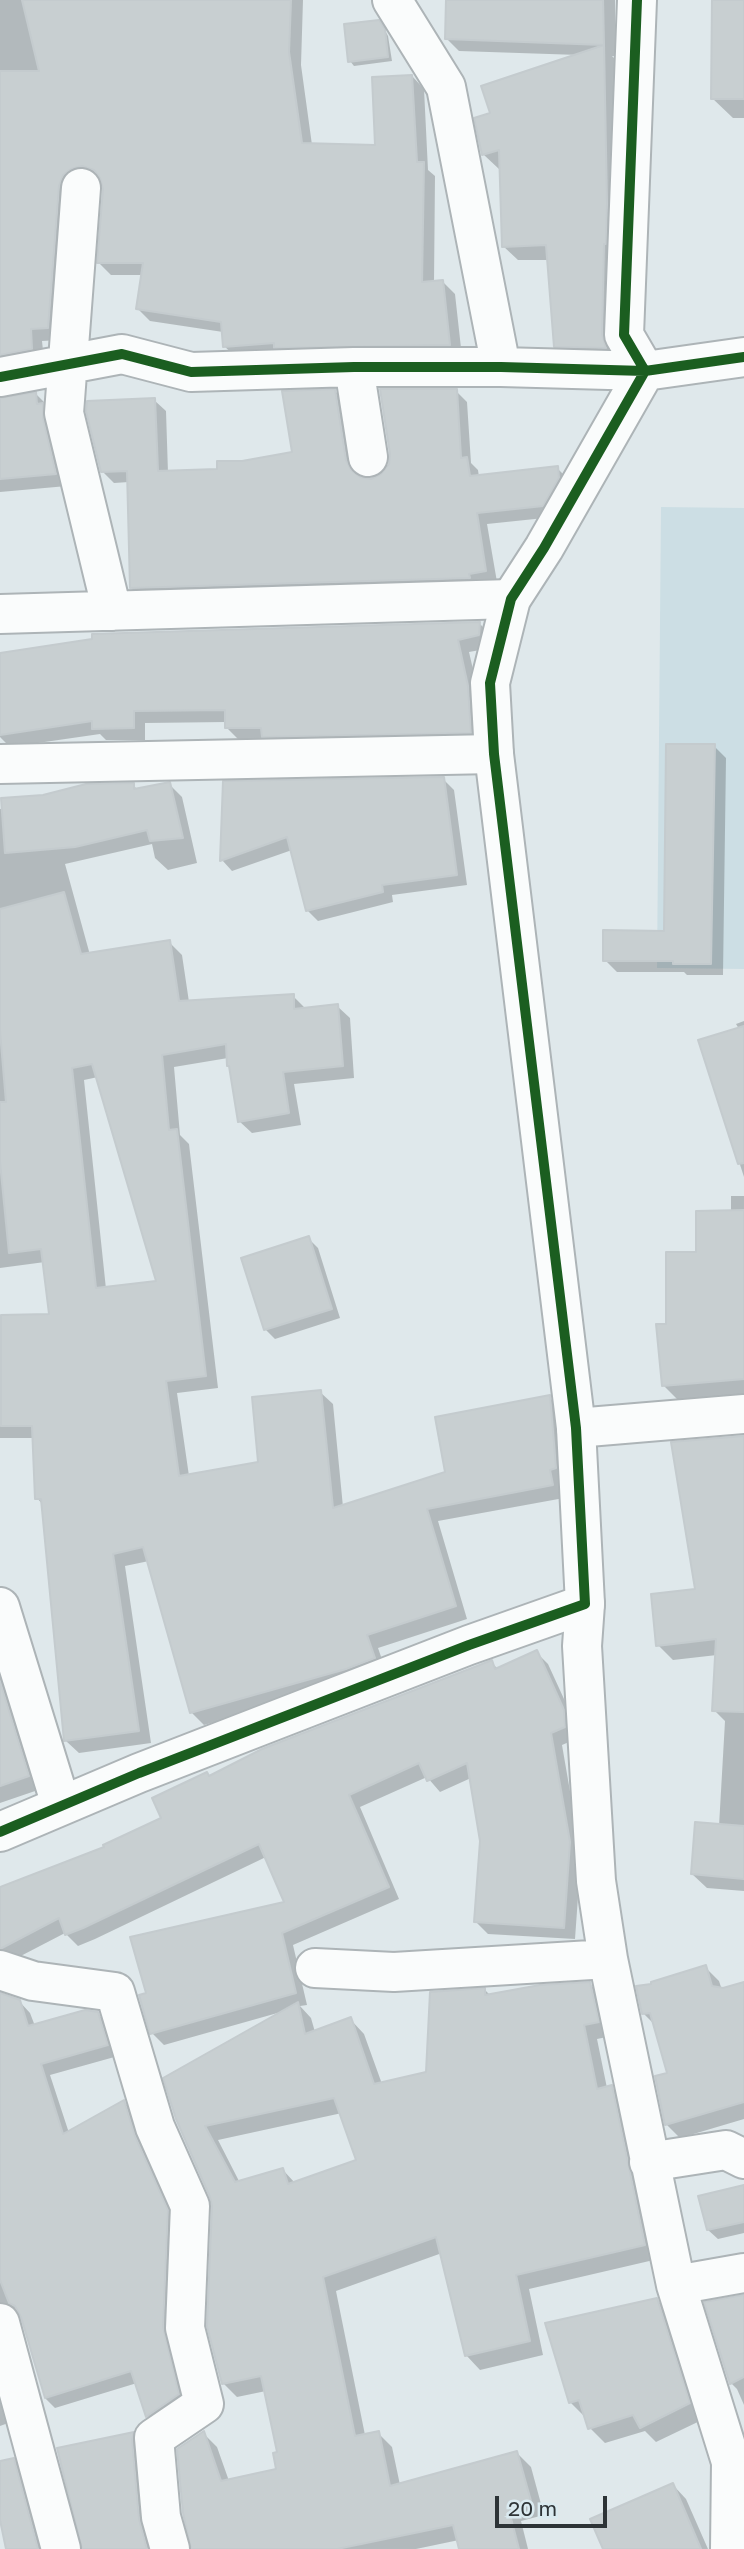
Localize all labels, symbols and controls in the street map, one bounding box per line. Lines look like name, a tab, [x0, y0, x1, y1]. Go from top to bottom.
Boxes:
scale bar	[499, 2482, 611, 2526]
text: 20 m	[508, 2495, 557, 2521]

